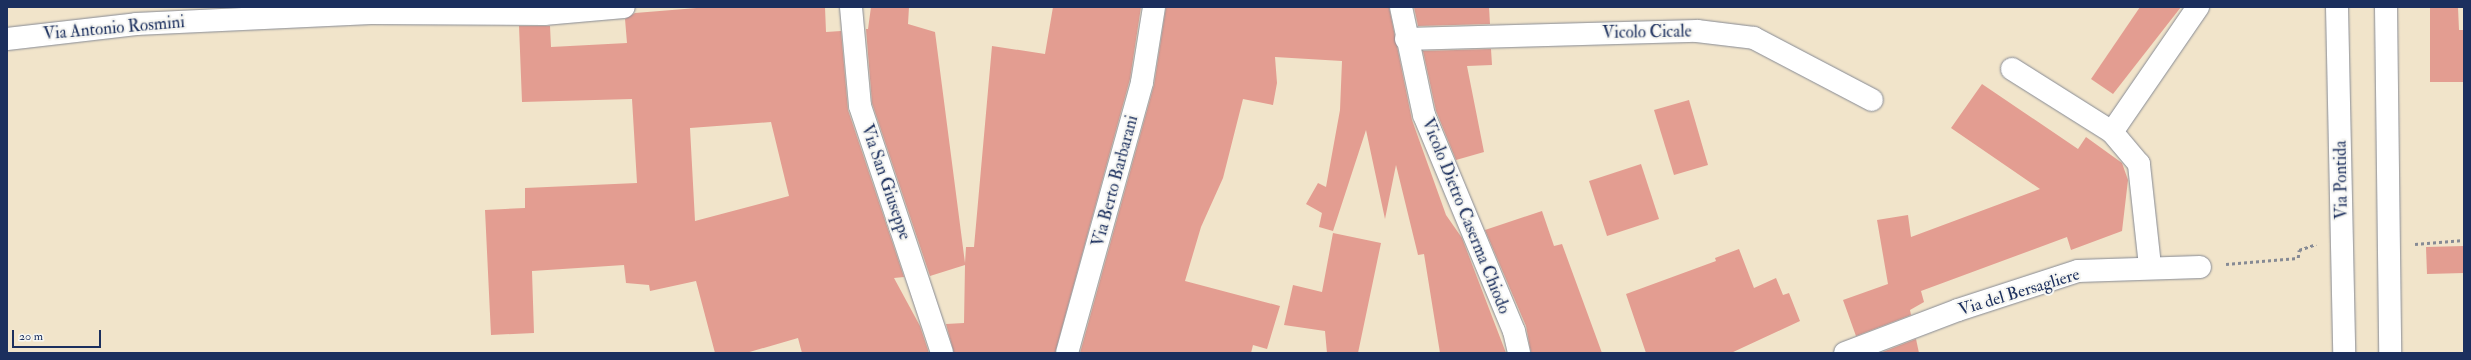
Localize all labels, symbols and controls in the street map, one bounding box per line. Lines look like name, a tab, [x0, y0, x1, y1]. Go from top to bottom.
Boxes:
street label: Via Antonio Rosmini	[42, 12, 186, 44]
street label: Vicolo Cicale	[1602, 21, 1692, 43]
street label: Via Berto Barbarani	[1088, 113, 1142, 249]
street label: Vicolo Dietro Caserma Chiodo	[1417, 115, 1515, 317]
street label: Via San Giuseppe	[857, 122, 915, 242]
street label: Via Pontida	[2330, 140, 2352, 220]
street label: Via del Bersagliere	[1956, 264, 2082, 320]
scale bar	[14, 322, 103, 348]
text: 20 m	[19, 329, 43, 344]

